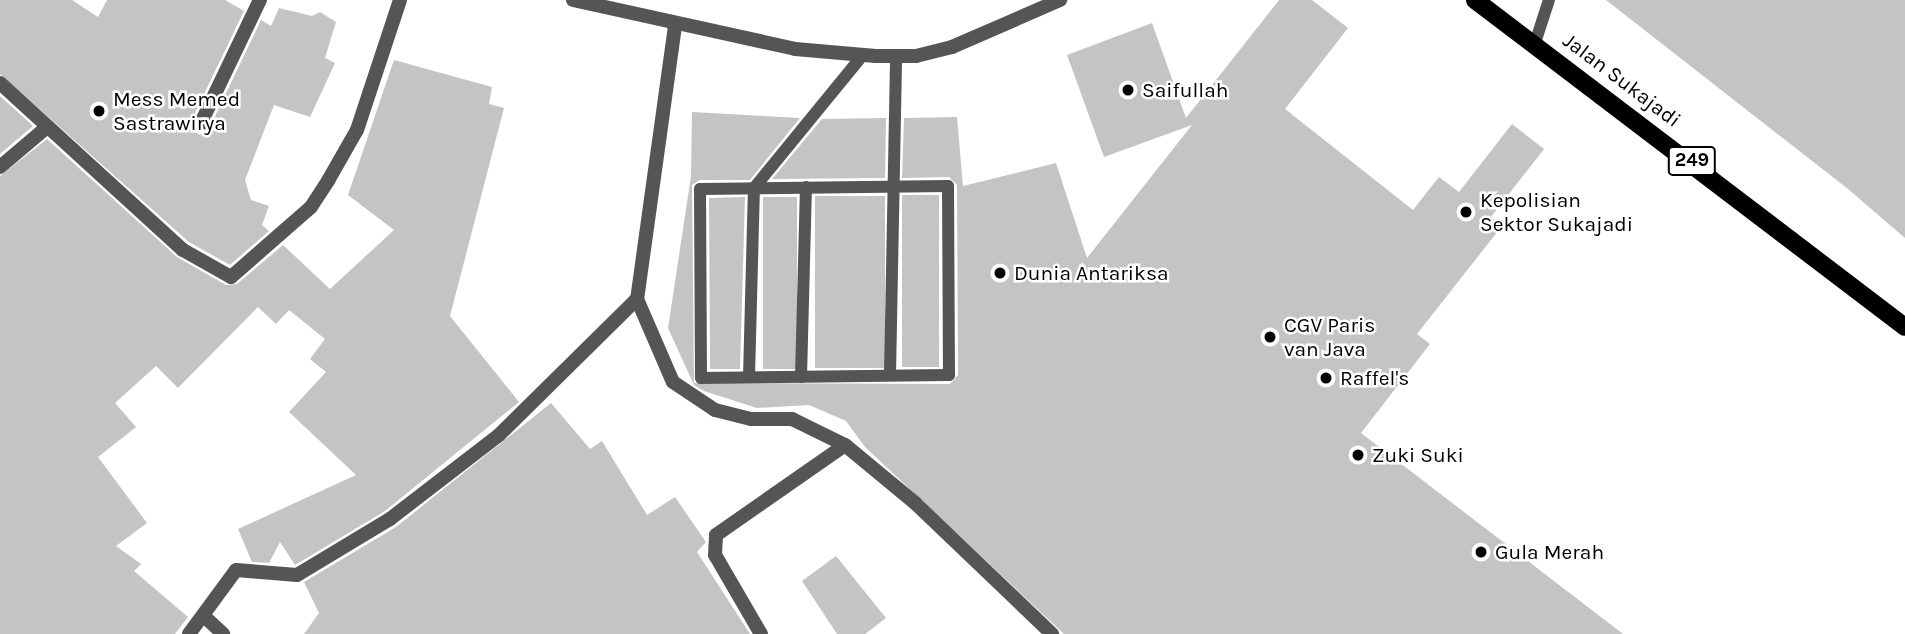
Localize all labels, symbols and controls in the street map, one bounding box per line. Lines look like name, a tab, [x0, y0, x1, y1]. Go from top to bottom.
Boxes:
street label: Jalan Sukajadi	[1558, 28, 1686, 132]
place label: Saifullah	[1142, 77, 1228, 103]
marker: Saifullah	[1120, 82, 1136, 98]
place label: Mess Memed Sastrawirya	[113, 86, 240, 136]
marker: Mess Memed Sastrawirya	[91, 103, 107, 119]
road number: 249	[1668, 146, 1716, 176]
place label: Kepolisian Sektor Sukajadi	[1480, 187, 1633, 237]
marker: Kepolisian Sektor Sukajadi	[1458, 204, 1474, 220]
place label: Dunia Antariksa	[1014, 260, 1169, 286]
marker: Dunia Antariksa	[992, 265, 1008, 281]
place label: CGV Paris van Java	[1284, 312, 1375, 362]
marker: CGV Paris van Java	[1262, 329, 1278, 345]
place label: Raffel's	[1340, 365, 1409, 391]
marker: Raffel's	[1318, 370, 1334, 386]
place label: Zuki Suki	[1372, 442, 1464, 468]
marker: Zuki Suki	[1350, 447, 1366, 463]
place label: Gula Merah	[1495, 539, 1604, 565]
marker: Gula Merah	[1473, 544, 1489, 560]

